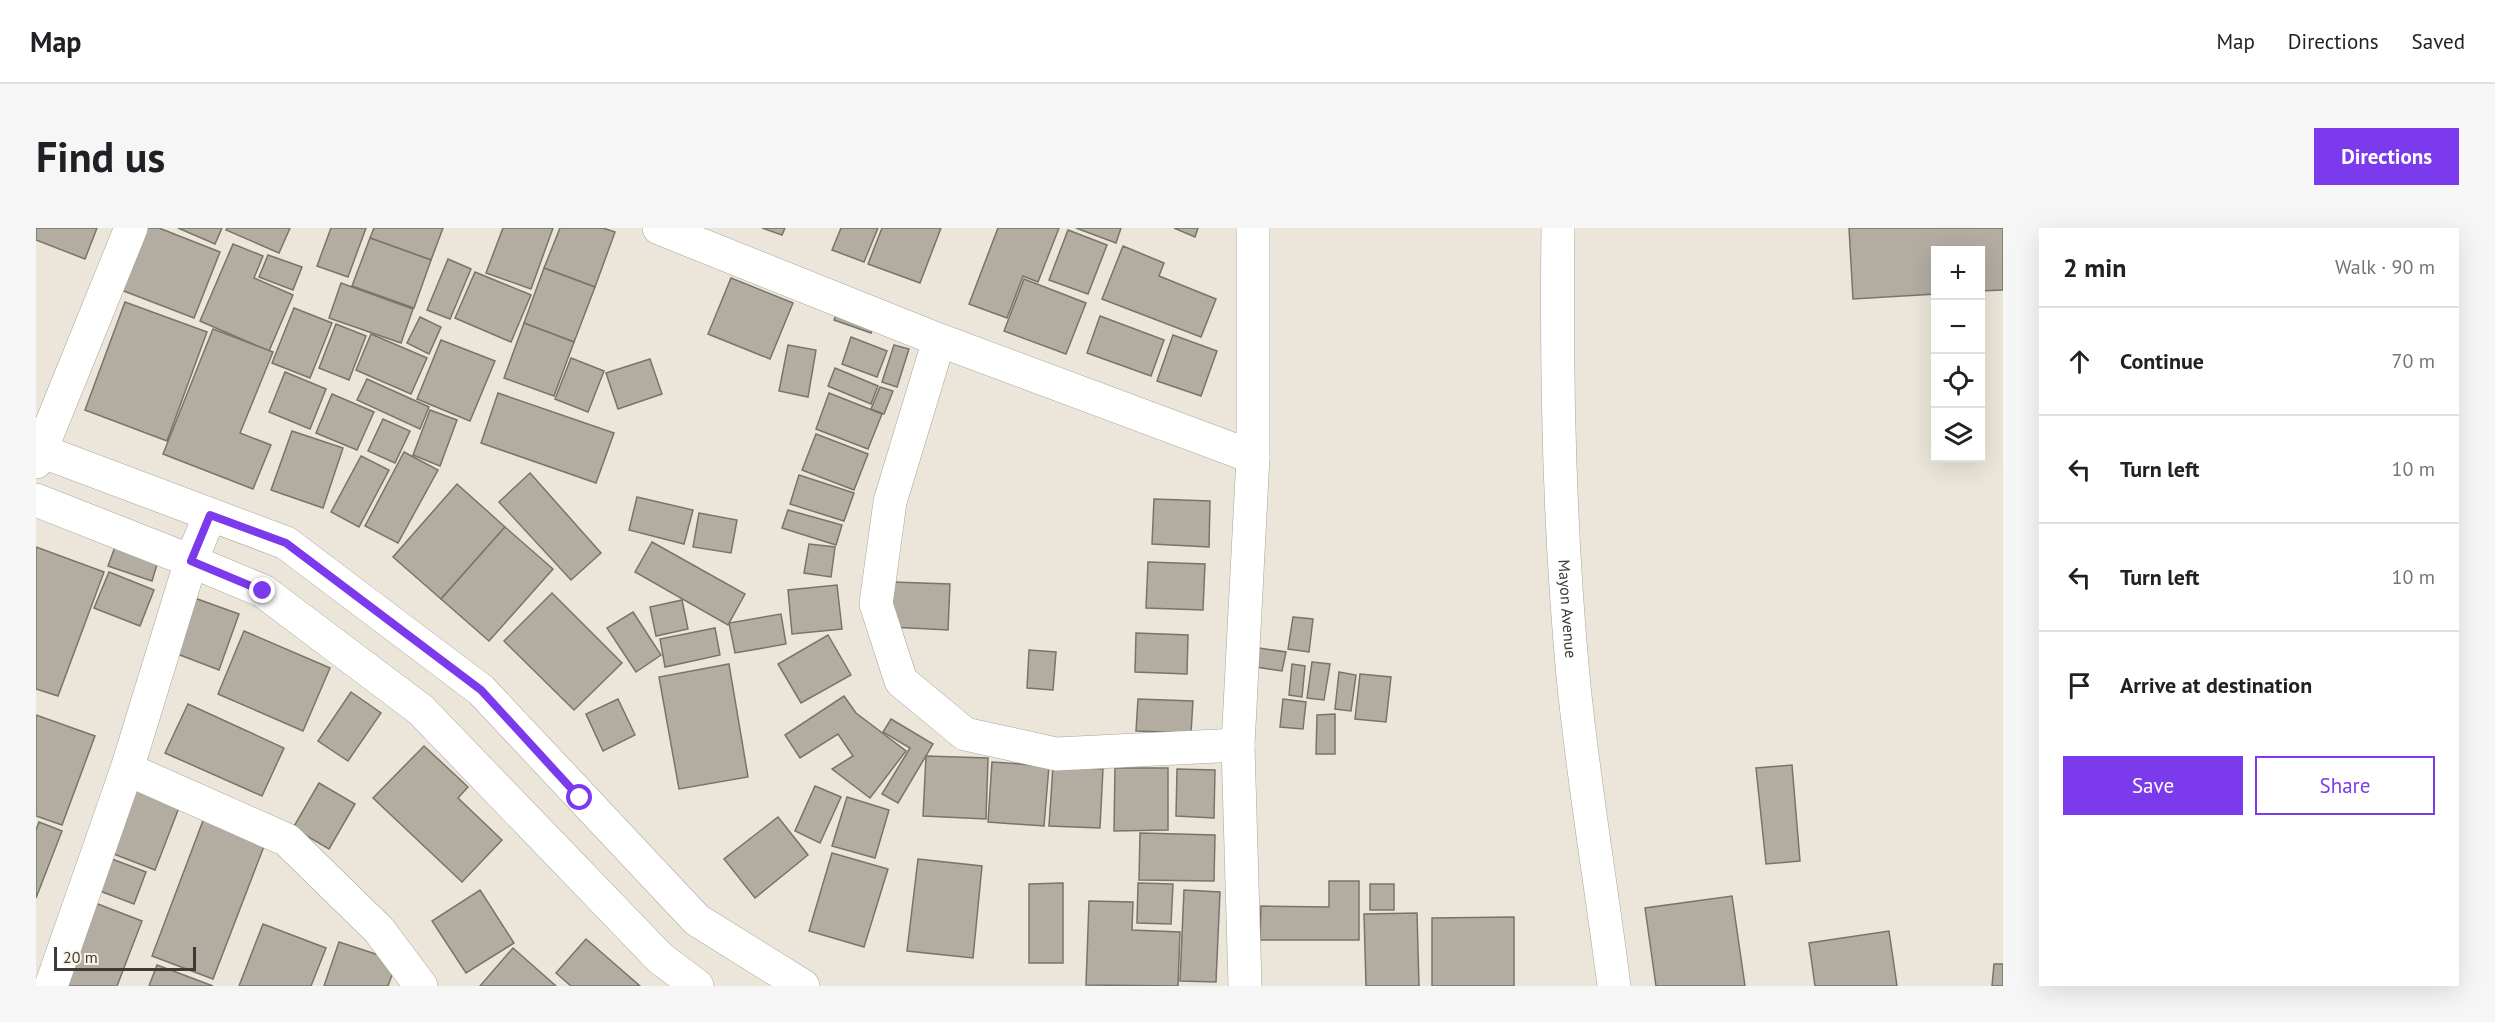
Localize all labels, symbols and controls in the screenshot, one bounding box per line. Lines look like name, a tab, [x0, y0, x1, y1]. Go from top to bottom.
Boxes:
text: Map	[30, 23, 81, 60]
text: Map	[2216, 28, 2255, 55]
text: Directions	[2288, 28, 2379, 55]
text: Saved	[2412, 28, 2465, 55]
button: Directions	[2314, 128, 2459, 185]
text: Find us	[36, 129, 165, 184]
map controls	[1931, 246, 1985, 462]
button: +	[1931, 246, 1985, 300]
text: 2 min	[2063, 251, 2126, 284]
text: Walk · 90 m	[2335, 254, 2435, 280]
button: −	[1931, 300, 1985, 354]
icon: ahead	[2063, 345, 2096, 378]
text: Continue	[2120, 347, 2204, 375]
text: 70 m	[2392, 348, 2435, 374]
button: locate	[1931, 354, 1985, 408]
button: layers	[1931, 408, 1985, 462]
icon: left	[2063, 453, 2096, 486]
text: Turn left	[2120, 455, 2200, 483]
text: 10 m	[2392, 456, 2435, 482]
street label: Mayon Avenue	[1554, 559, 1581, 659]
icon: left	[2063, 561, 2096, 594]
text: Turn left	[2120, 563, 2200, 591]
text: 10 m	[2392, 564, 2435, 590]
route end	[249, 577, 275, 603]
icon: arrive	[2063, 669, 2096, 702]
text: Arrive at destination	[2120, 671, 2312, 699]
button: Save	[2063, 756, 2243, 815]
button: Share	[2255, 756, 2435, 815]
route start	[566, 784, 592, 810]
scale bar	[54, 944, 196, 972]
text: 20 m	[63, 947, 98, 967]

